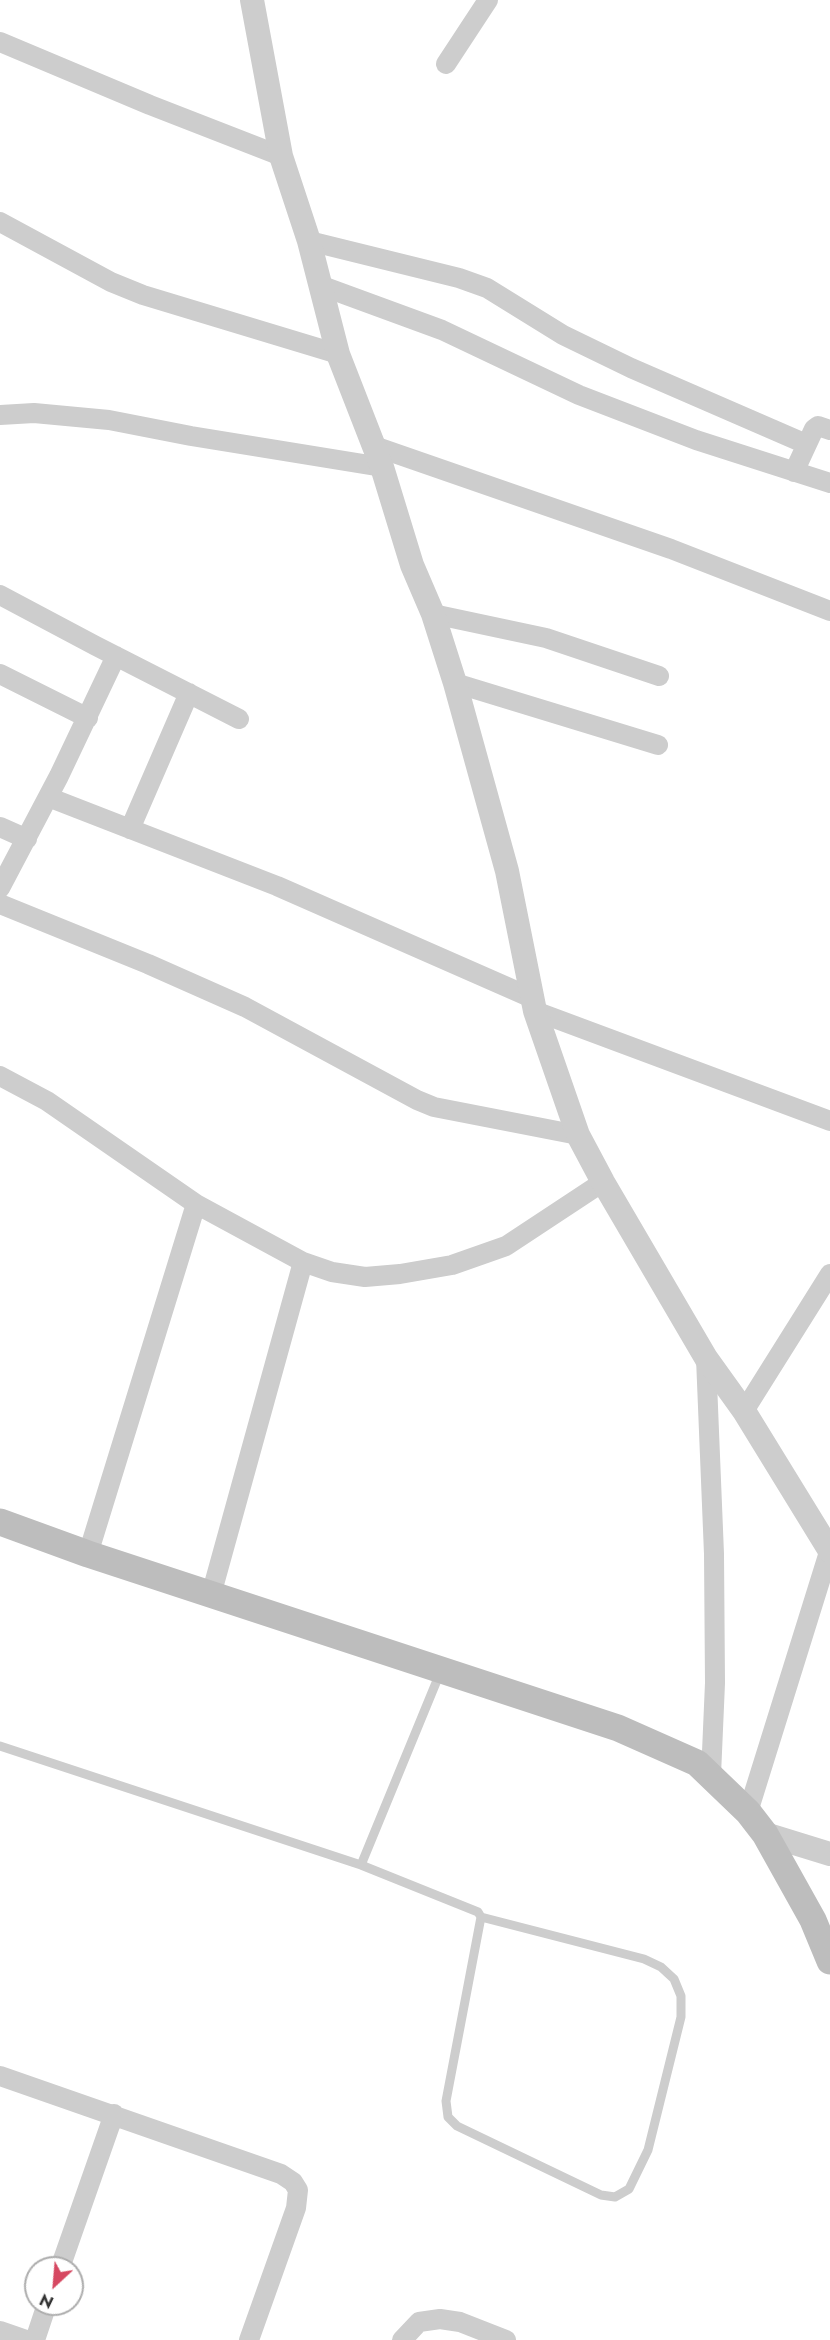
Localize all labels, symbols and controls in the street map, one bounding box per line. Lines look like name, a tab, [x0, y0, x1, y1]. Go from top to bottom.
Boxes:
north arrow	[24, 2256, 84, 2316]
text: N	[36, 2288, 58, 2314]

